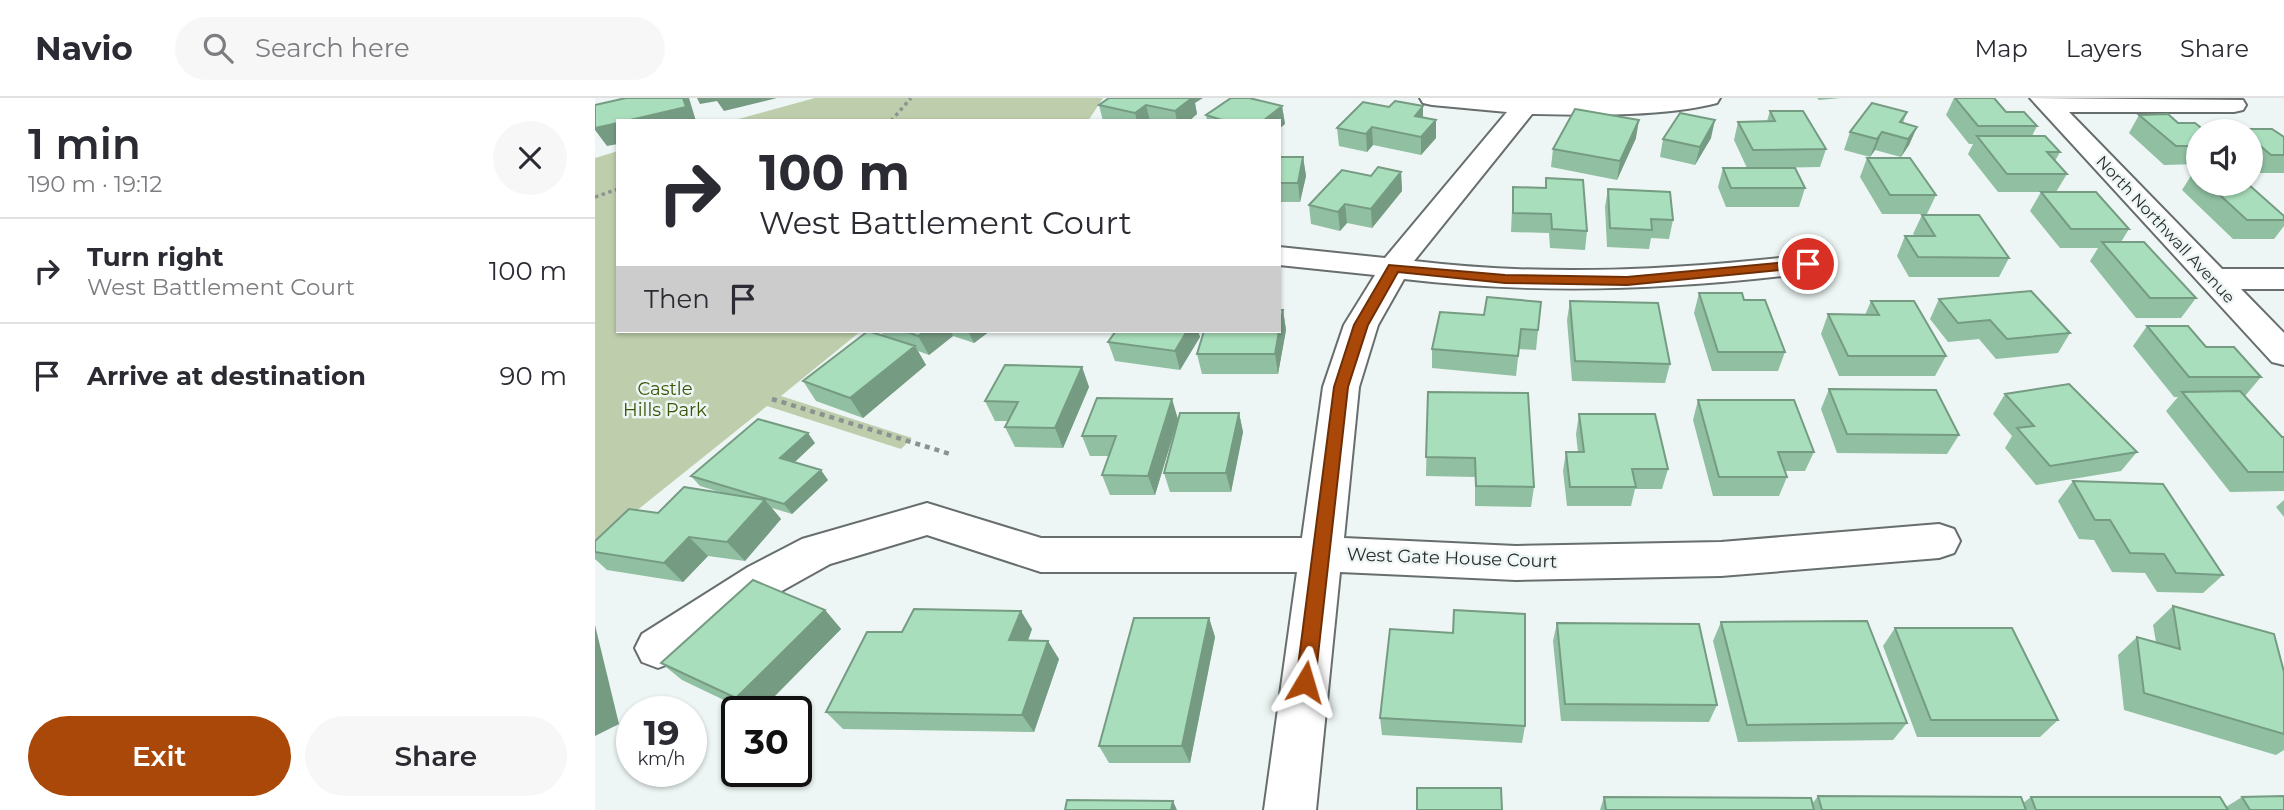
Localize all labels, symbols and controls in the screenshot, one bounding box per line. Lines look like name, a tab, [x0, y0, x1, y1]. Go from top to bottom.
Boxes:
search box	[175, 17, 665, 80]
text: Navio	[35, 28, 133, 68]
icon: search	[199, 29, 237, 67]
text: Search here	[255, 32, 410, 64]
text: Map	[1974, 34, 2028, 63]
text: Layers	[2066, 34, 2142, 63]
text: Share	[2180, 34, 2249, 63]
text: 1 min	[28, 118, 141, 170]
map controls	[2186, 119, 2263, 196]
button: sound	[2186, 119, 2263, 196]
button: close	[493, 121, 567, 195]
text: 100 m	[759, 143, 910, 202]
icon: right	[644, 147, 735, 238]
street label: North Northwall Avenue	[2092, 152, 2239, 307]
text: 190 m · 19:12	[28, 170, 162, 198]
text: West Battlement Court	[759, 203, 1132, 242]
pin	[1778, 234, 1838, 294]
text: Turn right	[87, 241, 223, 273]
icon: arrive	[1789, 245, 1827, 283]
icon: right	[28, 252, 66, 290]
text: 100 m	[489, 255, 567, 287]
text: West Battlement Court	[87, 273, 355, 301]
icon: arrive	[724, 280, 762, 318]
text: Then	[644, 283, 710, 315]
icon: arrive	[28, 357, 66, 395]
text: Arrive at destination	[87, 360, 366, 392]
text: 90 m	[500, 360, 567, 392]
park label: Castle Hills Park	[623, 378, 707, 421]
street label: West Gate House Court	[1346, 543, 1558, 573]
position arrow	[1268, 645, 1342, 719]
speed limit sign: 30	[721, 696, 812, 787]
text: 19	[643, 711, 680, 754]
button: Exit	[28, 716, 291, 796]
button: Share	[305, 716, 567, 796]
text: km/h	[637, 748, 686, 770]

